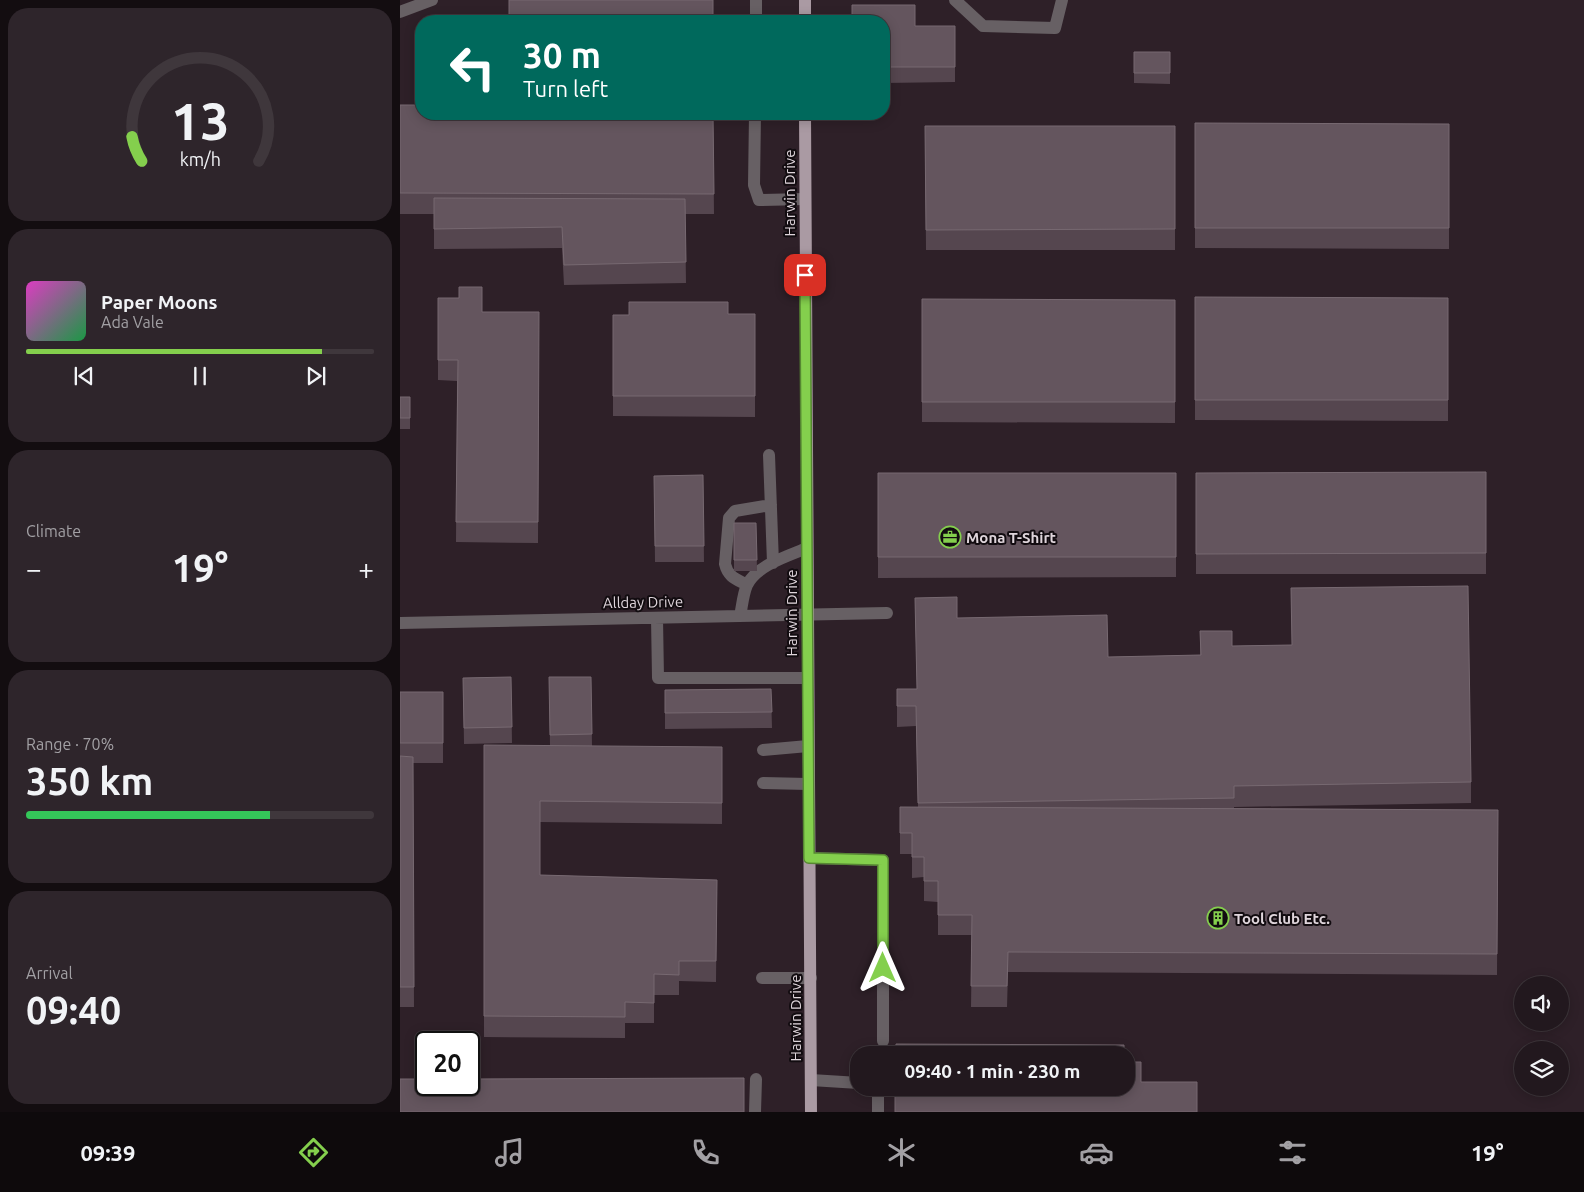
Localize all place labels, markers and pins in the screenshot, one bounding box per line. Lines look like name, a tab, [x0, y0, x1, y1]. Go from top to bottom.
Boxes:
pin	[784, 254, 826, 296]
office icon: Mona T-Shirt	[938, 525, 962, 549]
place label: Mona T-Shirt	[966, 529, 1057, 546]
building icon: Tool Club Etc.	[1206, 906, 1230, 930]
place label: Tool Club Etc.	[1234, 910, 1330, 927]

